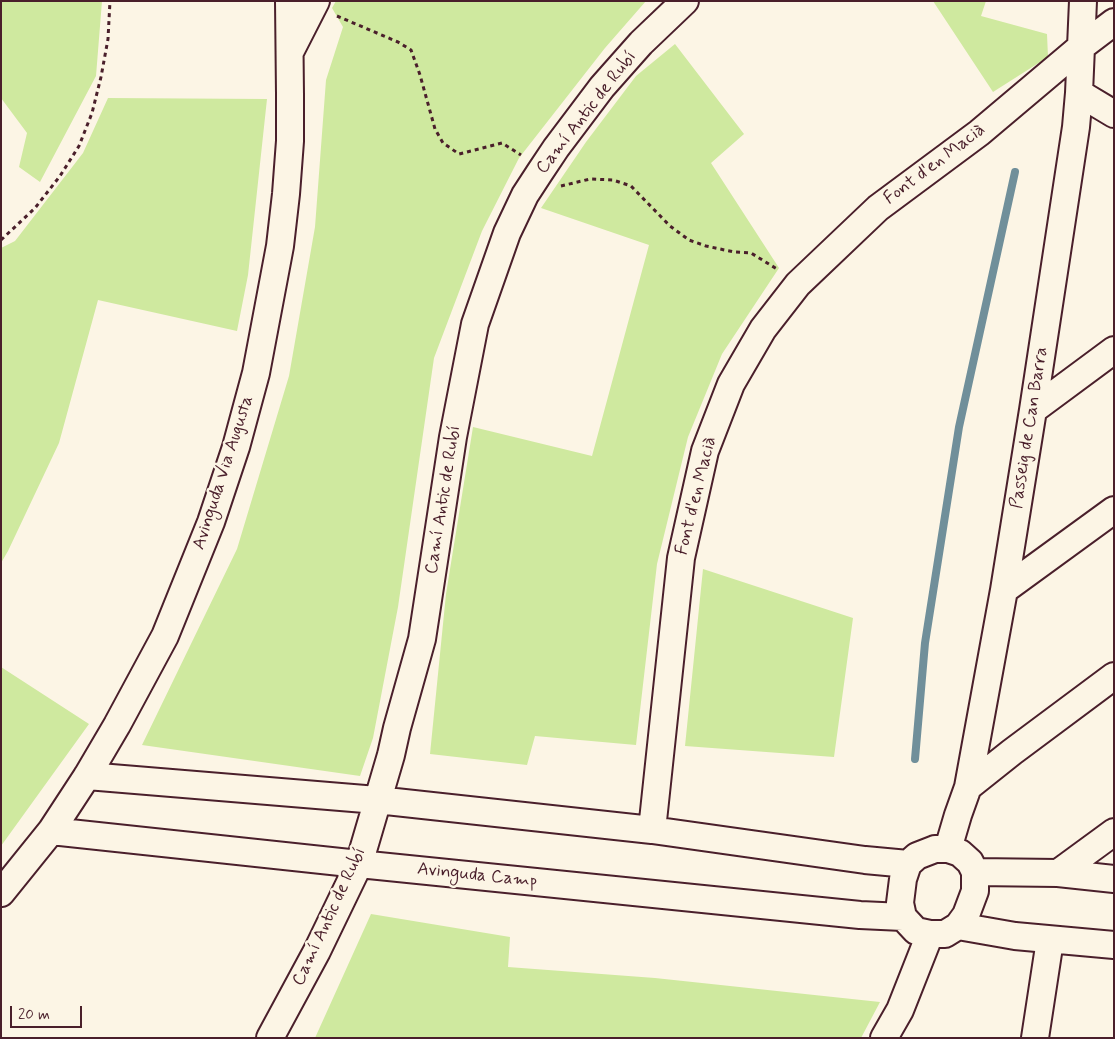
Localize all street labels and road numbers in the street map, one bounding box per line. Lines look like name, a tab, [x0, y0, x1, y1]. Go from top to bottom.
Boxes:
street label: Camí Antic de Rubí	[532, 47, 642, 179]
street label: Font d'en Macià	[880, 120, 990, 210]
street label: Passeig de Can Barra	[1007, 346, 1053, 510]
street label: Avinguda Via Augusta	[189, 393, 259, 553]
street label: Camí Antic de Rubí	[422, 424, 466, 576]
street label: Font d'en Macià	[672, 434, 722, 558]
street label: Camí Antic de Rubí	[288, 844, 372, 990]
street label: Avinguda Camp	[416, 859, 538, 893]

